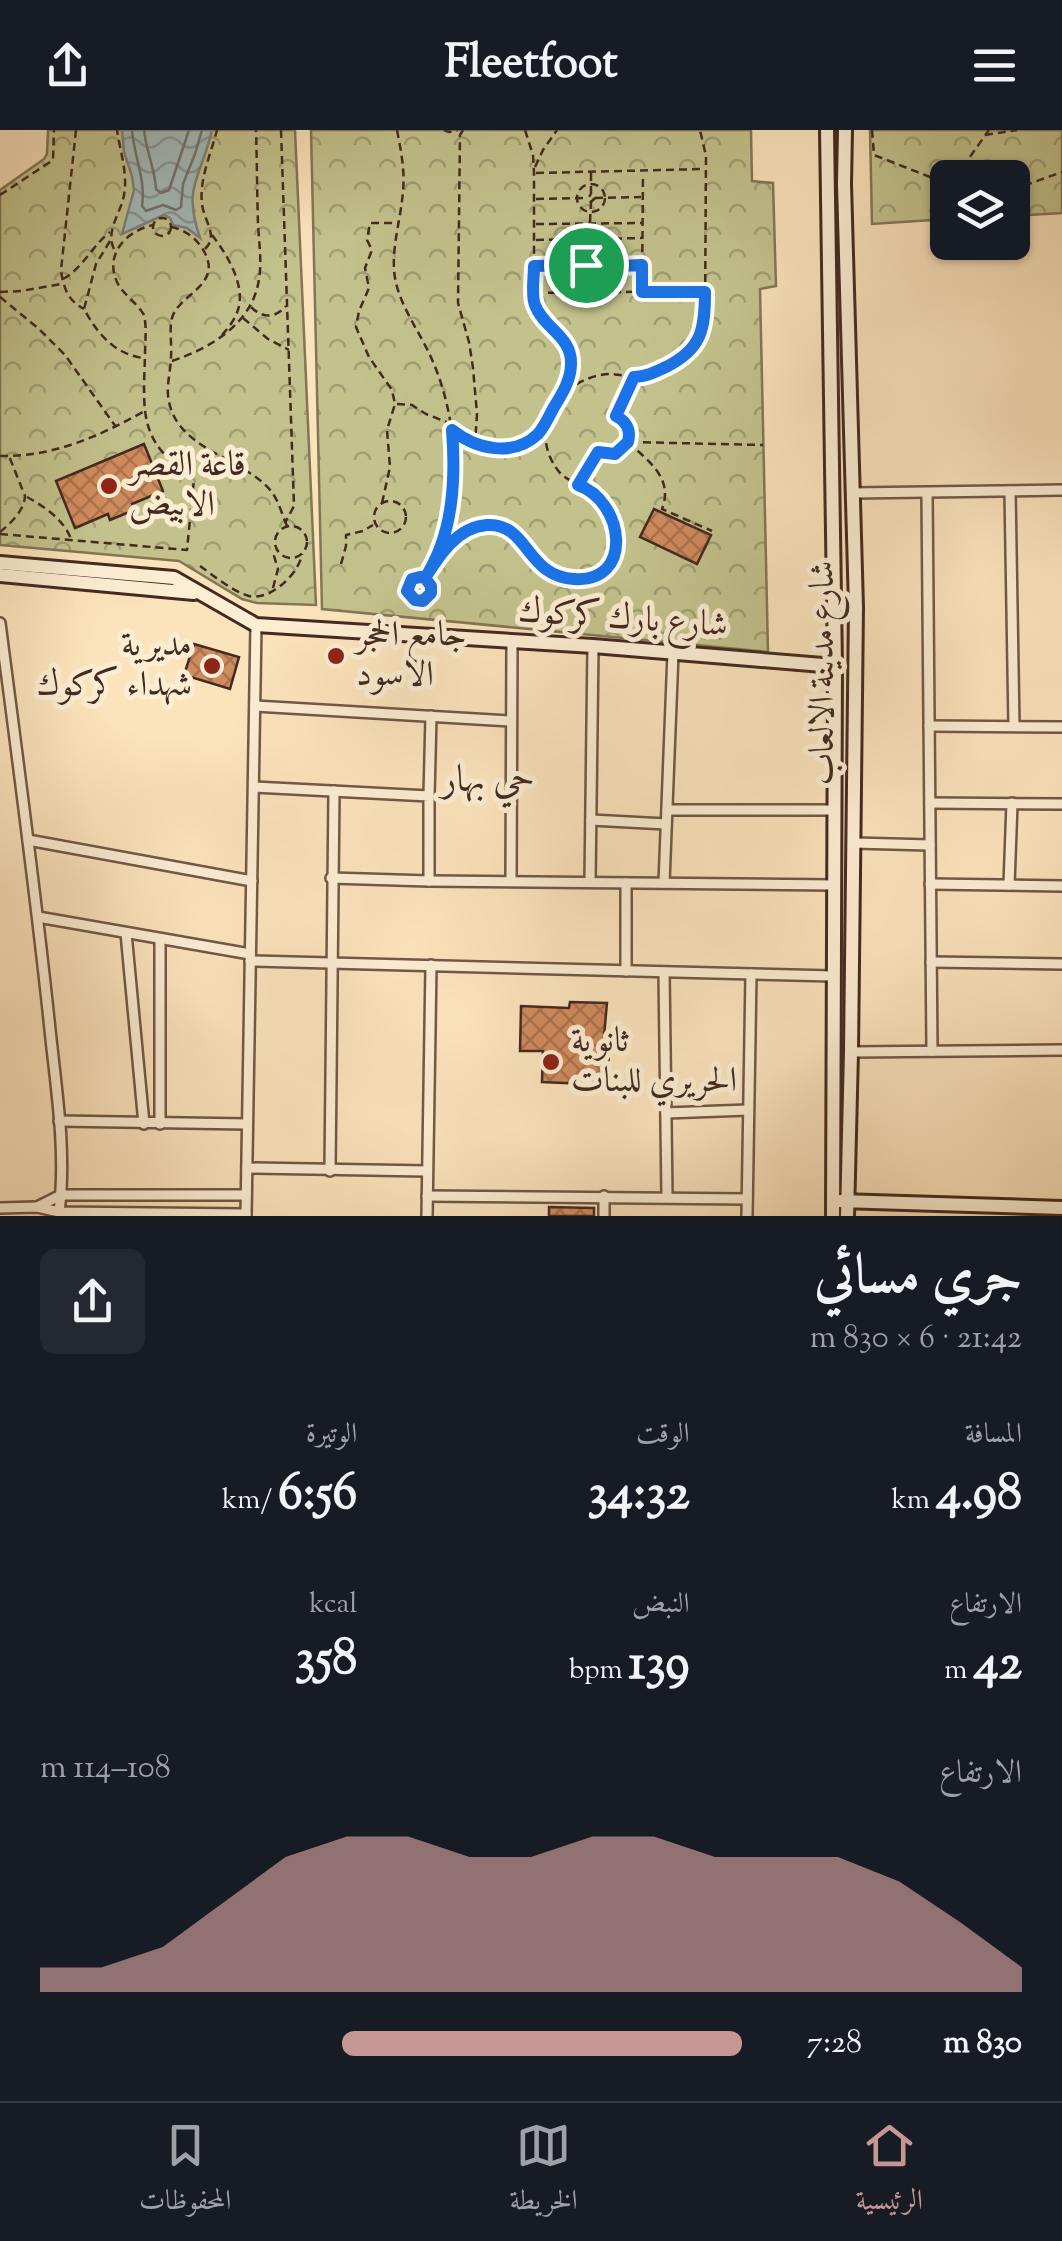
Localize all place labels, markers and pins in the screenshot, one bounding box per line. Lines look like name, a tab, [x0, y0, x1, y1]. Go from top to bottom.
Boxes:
pin	[544, 223, 629, 308]
place label: قاعة القصر الابيض	[125, 441, 246, 532]
marker: قاعة القصر الابيض	[98, 475, 120, 497]
place label: جامع الحجر الاسود	[353, 611, 467, 702]
place label: مديرية شهداء كركوك	[36, 621, 192, 712]
marker: جامع الحجر الاسود	[325, 645, 347, 667]
marker: مديرية شهداء كركوك	[201, 655, 223, 677]
place label: ثانوية الحريري للبنات	[571, 1017, 737, 1108]
marker: ثانوية الحريري للبنات	[540, 1051, 562, 1073]

